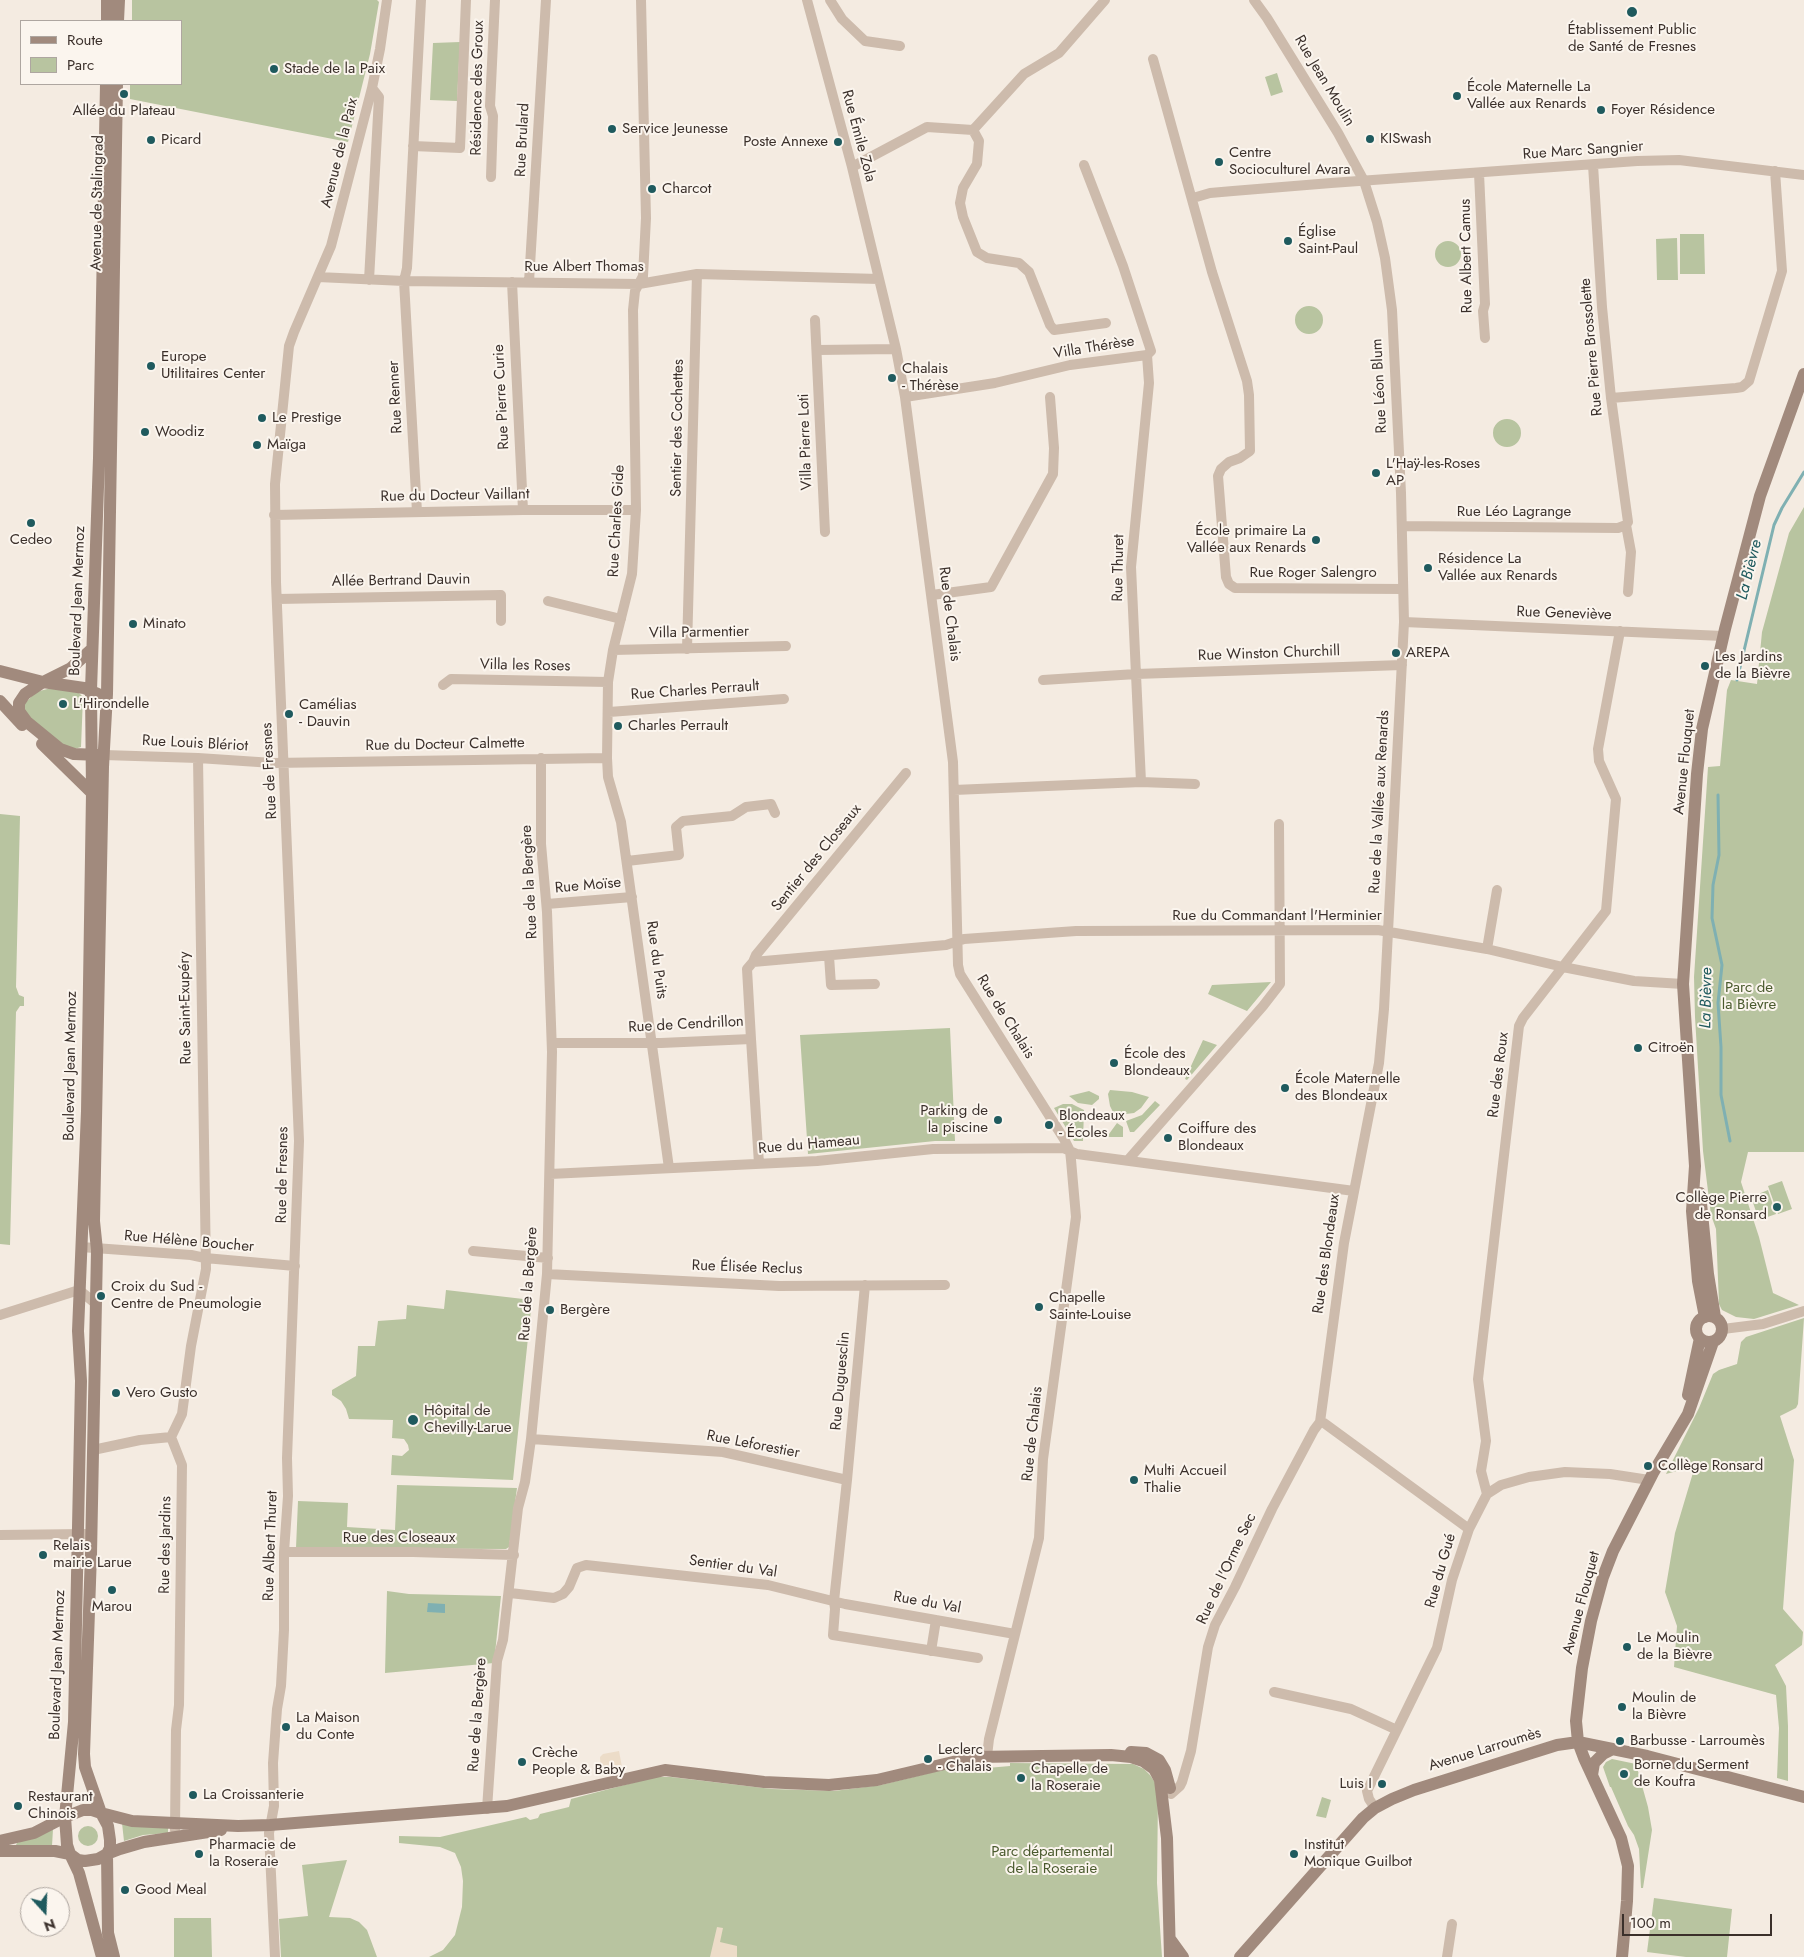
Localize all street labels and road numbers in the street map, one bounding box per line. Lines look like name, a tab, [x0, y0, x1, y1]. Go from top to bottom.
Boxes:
street label: Résidence des Groux	[468, 20, 488, 156]
street label: Rue Jean Moulin	[1290, 32, 1358, 130]
street label: Rue Émile Zola	[837, 88, 879, 184]
street label: Avenue de la Paix	[318, 96, 362, 210]
street label: Rue Brulard	[512, 102, 534, 178]
street label: Avenue de Stalingrad	[88, 135, 108, 271]
street label: Rue Marc Sangnier	[1522, 138, 1644, 164]
street label: Rue Albert Camus	[1457, 199, 1477, 313]
street label: Rue Albert Thomas	[524, 258, 644, 276]
street label: Rue Pierre Brossolette	[1577, 277, 1607, 417]
street label: Villa Thérèse	[1052, 333, 1136, 363]
street label: Rue Léon Blum	[1369, 338, 1391, 434]
street label: Rue Pierre Curie	[490, 344, 514, 450]
street label: Sentier des Cochettes	[668, 359, 688, 497]
street label: Rue Renner	[385, 360, 407, 434]
street label: Villa Pierre Loti	[795, 393, 817, 491]
street label: Rue Charles Gide	[605, 464, 629, 578]
street label: Rue du Docteur Vaillant	[380, 486, 530, 506]
street label: Rue Léo Lagrange	[1457, 503, 1571, 521]
street label: Boulevard Jean Mermoz	[66, 526, 90, 676]
street label: Rue Thuret	[1109, 534, 1129, 602]
street label: Rue Roger Salengro	[1249, 564, 1377, 582]
street label: Rue de Chalais	[934, 566, 964, 662]
street label: Allée Bertrand Dauvin	[332, 571, 470, 591]
street label: Rue Geneviève	[1516, 603, 1612, 625]
street label: Villa Parmentier	[649, 623, 749, 643]
street label: Rue Winston Churchill	[1198, 643, 1340, 665]
street label: Villa les Roses	[480, 656, 570, 676]
street label: Rue Charles Perrault	[630, 678, 760, 704]
street label: Avenue Flouquet	[1671, 708, 1699, 816]
street label: Rue de la Vallée aux Renards	[1366, 710, 1394, 894]
street label: Rue de Fresnes	[258, 722, 282, 820]
street label: Rue Louis Blériot	[142, 732, 248, 756]
street label: Rue du Docteur Calmette	[365, 735, 525, 755]
street label: Sentier des Closeaux	[768, 801, 866, 915]
street label: Rue de la Bergère	[518, 824, 542, 940]
street label: Rue Moïse	[554, 874, 622, 898]
street label: Rue du Commandant l'Herminier	[1172, 907, 1382, 925]
street label: Rue du Puits	[642, 920, 670, 1000]
street label: Rue Saint-Exupéry	[176, 951, 196, 1065]
street label: Rue de Chalais	[972, 972, 1038, 1062]
street label: Boulevard Jean Mermoz	[61, 991, 81, 1141]
street label: Rue de Cendrillon	[628, 1013, 744, 1037]
street label: Rue des Roux	[1485, 1031, 1513, 1119]
street label: Rue de Fresnes	[273, 1126, 293, 1224]
street label: Rue du Hameau	[757, 1132, 861, 1158]
street label: Rue des Blondeaux	[1310, 1193, 1344, 1315]
street label: Rue de la Bergère	[516, 1226, 542, 1342]
street label: Rue Hélène Boucher	[123, 1227, 255, 1257]
street label: Rue Élisée Reclus	[691, 1257, 803, 1279]
street label: Rue Duguesclin	[828, 1331, 854, 1431]
street label: Rue de Chalais	[1019, 1386, 1047, 1482]
street label: Rue Leforestier	[705, 1427, 801, 1463]
street label: Rue Albert Thuret	[260, 1491, 282, 1601]
street label: Rue des Jardins	[156, 1496, 176, 1594]
street label: Rue de l'Orme Sec	[1193, 1511, 1261, 1627]
street label: Rue des Closeaux	[343, 1529, 455, 1547]
street label: Rue du Gué	[1422, 1532, 1460, 1610]
street label: Avenue Flouquet	[1560, 1549, 1604, 1657]
street label: Sentier du Val	[688, 1552, 778, 1582]
street label: Rue du Val	[892, 1588, 962, 1618]
street label: Boulevard Jean Mermoz	[46, 1590, 70, 1740]
street label: Rue de la Bergère	[465, 1657, 491, 1773]
street label: Avenue Larroumès	[1427, 1724, 1543, 1776]

